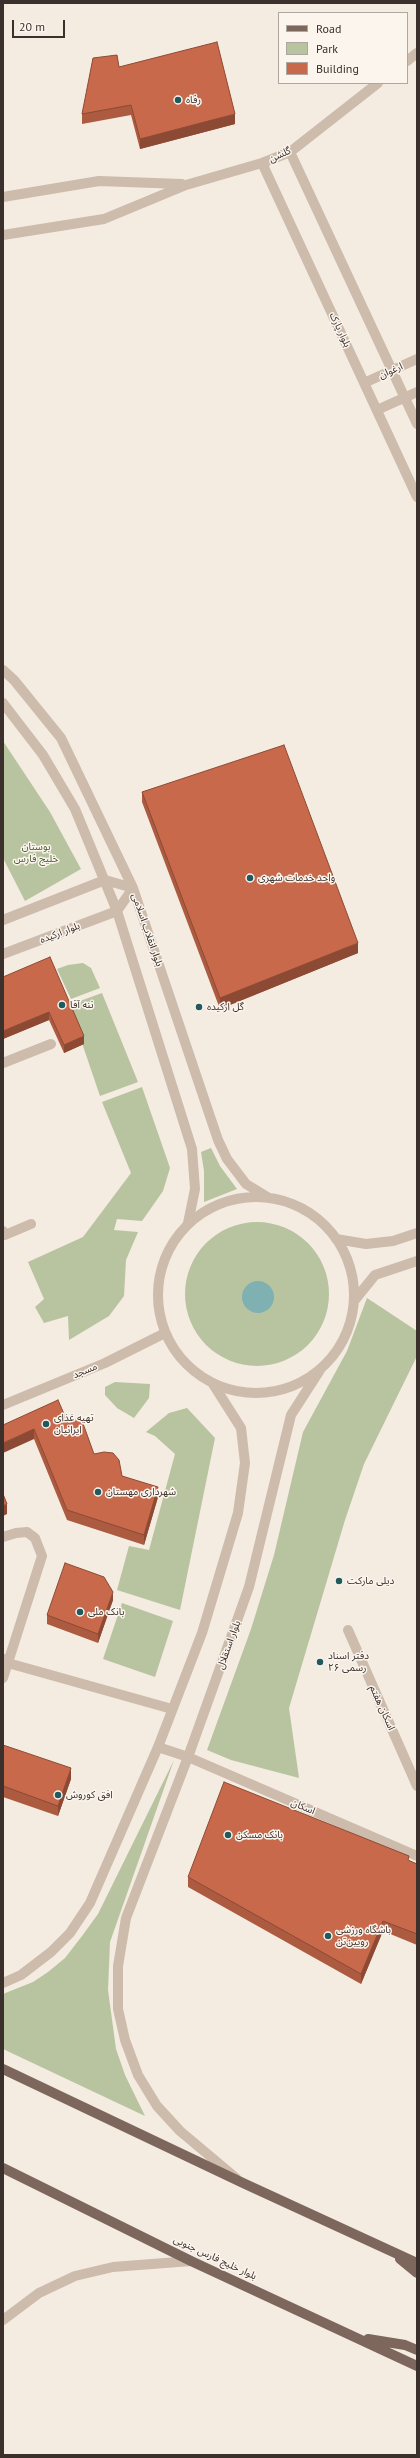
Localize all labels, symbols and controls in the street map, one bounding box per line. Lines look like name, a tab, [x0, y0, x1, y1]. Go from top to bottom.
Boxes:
scale bar	[14, 12, 67, 38]
legend	[278, 12, 408, 84]
text: 20 m	[19, 19, 45, 34]
text: Road	[316, 21, 341, 36]
text: Park	[316, 41, 338, 56]
text: Building	[316, 61, 359, 76]
place label: رفاه	[186, 94, 201, 106]
marker: رفاه	[173, 95, 183, 105]
street label: گلشن	[267, 145, 293, 165]
street label: بلوار پارک	[327, 311, 353, 349]
street label: ارغوان	[377, 360, 405, 382]
park label: بوستان خلیج فارس	[14, 841, 58, 864]
place label: واحد خدمات شهری	[258, 872, 335, 884]
marker: واحد خدمات شهری	[245, 873, 255, 883]
street label: بلوار انقلاب اسلامی	[129, 892, 165, 968]
street label: بلوار ارکیده	[38, 920, 82, 946]
place label: ننه آقا	[70, 999, 93, 1011]
marker: ننه آقا	[57, 1000, 67, 1010]
place label: گل ارکیده	[207, 1001, 244, 1013]
marker: گل ارکیده	[194, 1002, 204, 1012]
street label: مسجد	[71, 1361, 99, 1381]
place label: تهیه غذای ایرانیان	[54, 1412, 94, 1436]
marker: تهیه غذای ایرانیان	[41, 1419, 51, 1429]
place label: شهرداری مهستان	[106, 1486, 176, 1498]
marker: شهرداری مهستان	[93, 1487, 103, 1497]
place label: دیلی مارکت	[347, 1575, 394, 1587]
marker: دیلی مارکت	[334, 1576, 344, 1586]
place label: بانک ملی	[88, 1606, 124, 1618]
marker: بانک ملی	[75, 1607, 85, 1617]
street label: بلوار استقلال	[215, 1619, 243, 1671]
place label: دفتر اسناد رسمی ۲۶	[328, 1650, 369, 1674]
marker: دفتر اسناد رسمی ۲۶	[315, 1657, 325, 1667]
street label: اسکان هفتم	[367, 1684, 397, 1732]
place label: افق کوروش	[66, 1789, 113, 1801]
marker: افق کوروش	[53, 1790, 63, 1800]
street label: اسکان	[289, 1797, 317, 1817]
place label: بانک مسکن	[236, 1829, 283, 1841]
marker: بانک مسکن	[223, 1830, 233, 1840]
place label: باشگاه ورزشی رویین‌تن	[336, 1924, 391, 1948]
marker: باشگاه ورزشی رویین‌تن	[323, 1931, 333, 1941]
street label: بلوار خلیج فارس جنوبی	[171, 2233, 259, 2283]

